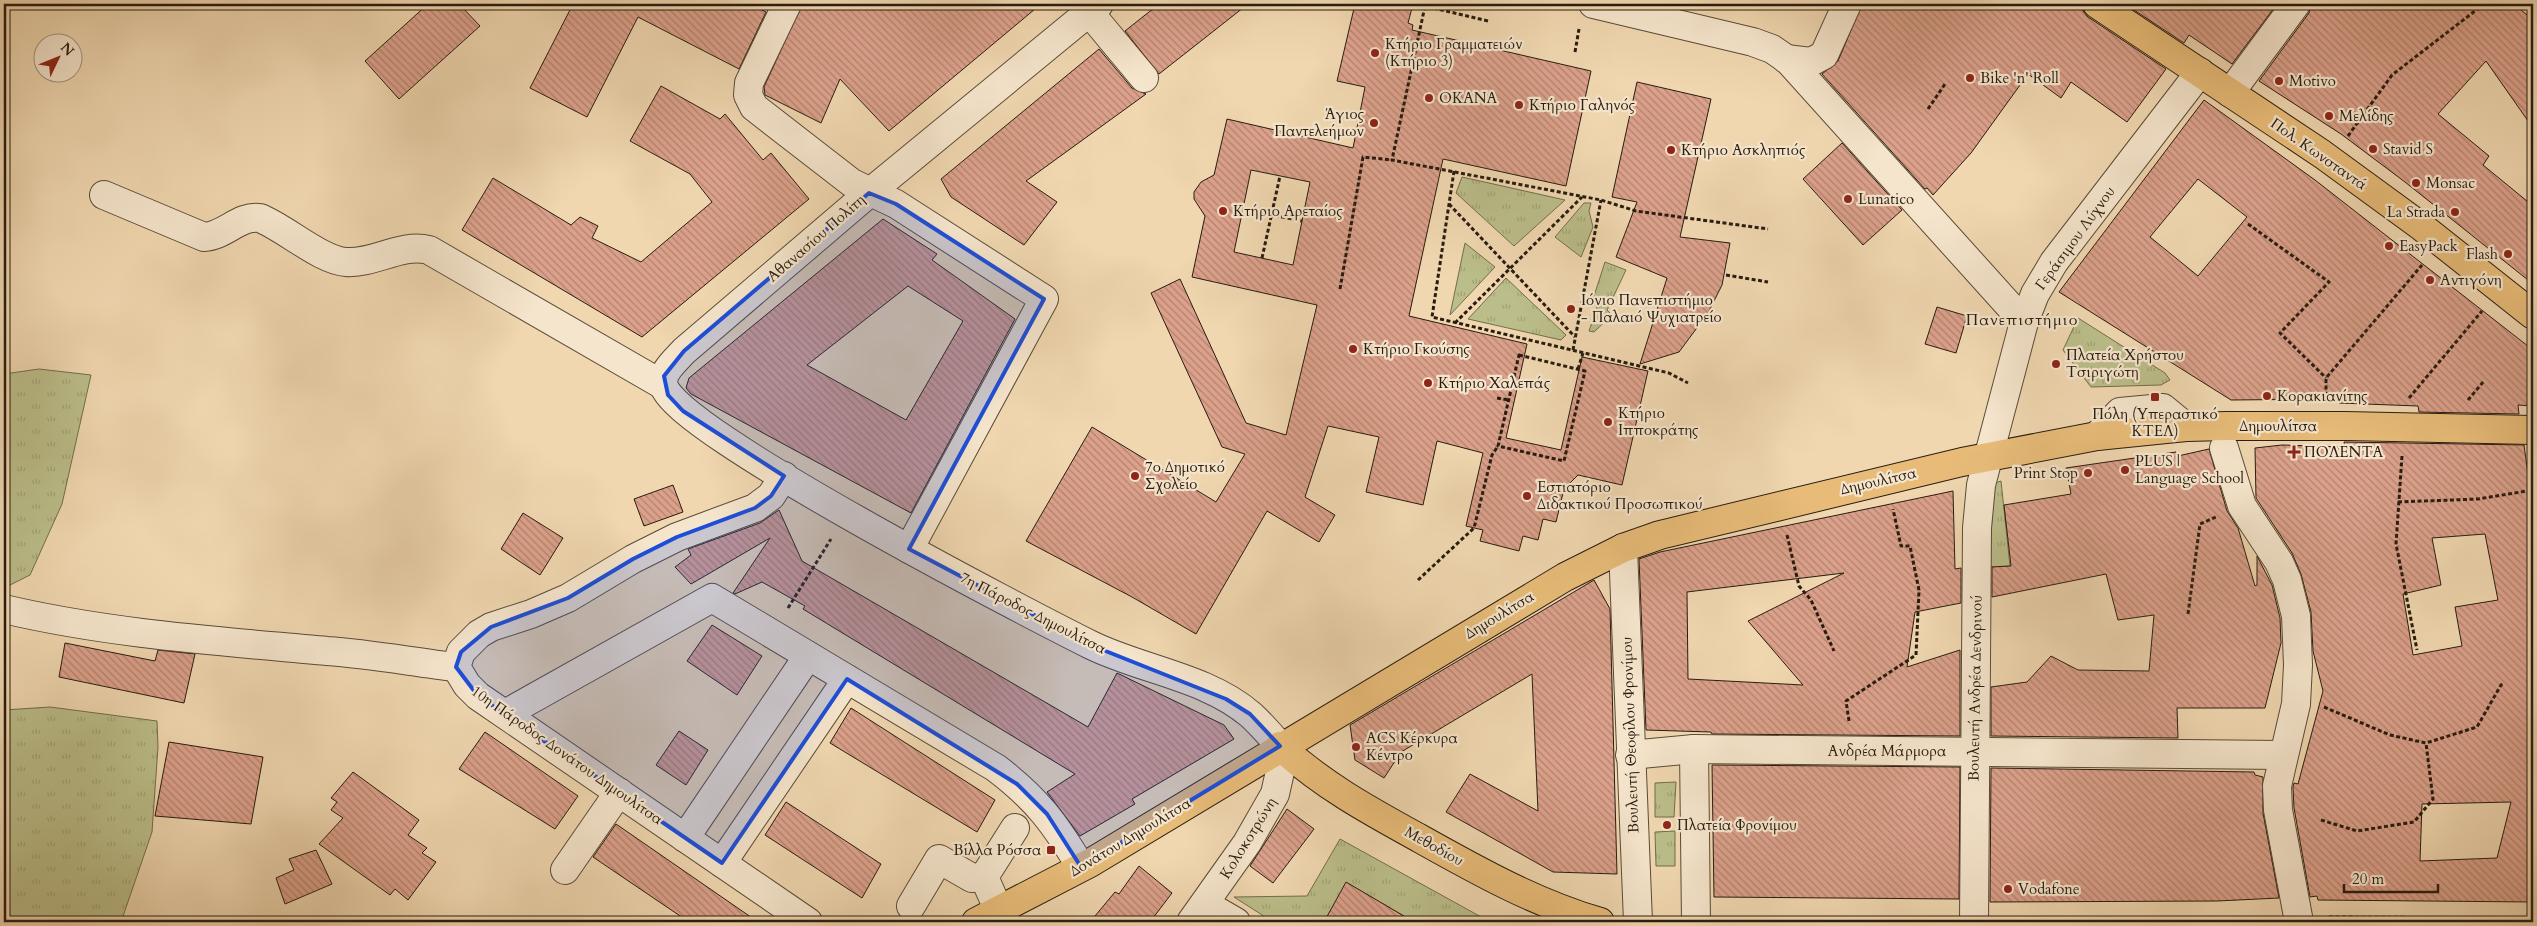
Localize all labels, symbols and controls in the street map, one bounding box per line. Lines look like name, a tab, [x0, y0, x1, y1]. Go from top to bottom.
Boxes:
north arrow	[32, 32, 82, 82]
place label: Κτήριο Γραμματειών (Κτήριο 3)	[1385, 34, 1522, 71]
text: N	[56, 39, 78, 60]
marker: Κτήριο Γραμματειών (Κτήριο 3)	[1369, 47, 1381, 59]
place label: Bike 'n' Roll	[1980, 68, 2059, 88]
place label: Motivo	[2289, 71, 2336, 91]
marker: Bike 'n' Roll	[1964, 72, 1976, 84]
marker: Motivo	[2273, 75, 2285, 87]
place label: ΟΚΑΝΑ	[1439, 88, 1498, 108]
marker: ΟΚΑΝΑ	[1423, 92, 1435, 104]
place label: Κτήριο Γαληνός	[1529, 95, 1636, 115]
marker: Κτήριο Γαληνός	[1513, 99, 1525, 111]
place label: Άγιος Παντελεήμων	[1274, 104, 1365, 141]
place label: Μελίδης	[2339, 106, 2394, 126]
marker: Μελίδης	[2323, 110, 2335, 122]
street label: Πολ. Κωνσταντά	[2267, 113, 2371, 195]
marker: Άγιος Παντελεήμων	[1368, 117, 1380, 129]
place label: Stavid S	[2383, 139, 2433, 159]
place label: Κτήριο Ασκληπιός	[1681, 140, 1806, 160]
marker: Stavid S	[2367, 143, 2379, 155]
marker: Κτήριο Ασκληπιός	[1665, 144, 1677, 156]
place label: Monsac	[2426, 173, 2475, 193]
marker: Monsac	[2410, 177, 2422, 189]
street label: Γεράσιμου Λύχνου	[2030, 182, 2120, 294]
place label: Lunatico	[1858, 189, 1914, 209]
street label: Αθανασίου Πολίτη	[763, 190, 869, 286]
marker: Lunatico	[1842, 193, 1854, 205]
place label: Κτήριο Αρεταίος	[1233, 201, 1343, 221]
place label: La Strada	[2387, 202, 2446, 222]
marker: Κτήριο Αρεταίος	[1217, 205, 1229, 217]
marker: La Strada	[2449, 206, 2461, 218]
place label: EasyPack	[2399, 236, 2458, 256]
marker: EasyPack	[2383, 240, 2395, 252]
place label: Flash	[2466, 244, 2499, 264]
marker: Flash	[2502, 248, 2514, 260]
place label: Αντιγόνη	[2440, 270, 2502, 290]
marker: Αντιγόνη	[2424, 274, 2436, 286]
place label: Ιόνιο Πανεπιστήμιο - Παλαιό Ψυχιατρείο	[1581, 290, 1722, 327]
marker: Ιόνιο Πανεπιστήμιο - Παλαιό Ψυχιατρείο	[1565, 303, 1577, 315]
district label: Πανεπιστήμιο	[1966, 309, 2078, 331]
place label: Κτήριο Γκούσης	[1363, 339, 1470, 359]
marker: Κτήριο Γκούσης	[1347, 343, 1359, 355]
place label: Πλατεία Χρήστου Τσιριγώτη	[2066, 345, 2184, 382]
marker: Πλατεία Χρήστου Τσιριγώτη	[2050, 358, 2062, 370]
place label: Κτήριο Χαλεπάς	[1438, 373, 1551, 393]
marker: Κτήριο Χαλεπάς	[1422, 377, 1434, 389]
place label: Κορακιανίτης	[2277, 386, 2368, 406]
marker: Κορακιανίτης	[2261, 390, 2273, 402]
marker: Πόλη (Υπεραστικό ΚΤΕΛ)	[2149, 391, 2161, 403]
place label: Κτήριο Ιπποκράτης	[1618, 403, 1699, 440]
place label: Πόλη (Υπεραστικό ΚΤΕΛ)	[2092, 404, 2218, 441]
marker: Κτήριο Ιπποκράτης	[1602, 416, 1614, 428]
street label: Δημουλίτσα	[2239, 416, 2317, 436]
place label: ΠΟΛΕΝΤΑ	[2304, 442, 2383, 462]
marker: ΠΟΛΕΝΤΑ	[2288, 446, 2300, 458]
place label: PLUS | Language School	[2135, 451, 2244, 488]
place label: 7ο Δημοτικό Σχολείο	[1145, 457, 1225, 494]
street label: Δημουλίτσα	[1838, 463, 1918, 499]
place label: Print Stop	[2014, 463, 2078, 483]
marker: PLUS | Language School	[2119, 464, 2131, 476]
marker: Print Stop	[2082, 467, 2094, 479]
marker: 7ο Δημοτικό Σχολείο	[1129, 470, 1141, 482]
place label: Εστιατόριο Διδακτικού Προσωπικού	[1537, 477, 1703, 514]
marker: Εστιατόριο Διδακτικού Προσωπικού	[1521, 490, 1533, 502]
street label: 7η Πάροδος Δημουλίτσα	[957, 568, 1109, 658]
street label: Δημουλίτσα	[1461, 586, 1537, 644]
street label: Βουλευτή Ανδρέα Δενδρινού	[1963, 595, 1987, 781]
street label: Βουλευτή Θεοφίλου Φρονίμου	[1617, 636, 1643, 834]
street label: 10η Πάροδος Δονάτου Δημουλίτσα	[467, 681, 667, 829]
place label: ACS Κέρκυρα Κέντρο	[1366, 728, 1458, 765]
marker: ACS Κέρκυρα Κέντρο	[1350, 741, 1362, 753]
street label: Ανδρέα Μάρμορα	[1828, 741, 1946, 761]
street label: Δονάτου Δημουλίτσα	[1066, 793, 1194, 881]
street label: Κολοκοτρώνη	[1215, 793, 1281, 883]
place label: Πλατεία Φρονίμου	[1677, 815, 1797, 835]
marker: Πλατεία Φρονίμου	[1661, 819, 1673, 831]
street label: Μεθοδίου	[1401, 822, 1467, 870]
place label: Βίλλα Ρόσσα	[953, 840, 1041, 860]
marker: Βίλλα Ρόσσα	[1045, 844, 1057, 856]
scale bar	[2344, 861, 2438, 893]
text: 20 m	[2352, 869, 2384, 889]
place label: Vodafone	[2018, 879, 2080, 899]
marker: Vodafone	[2002, 883, 2014, 895]

